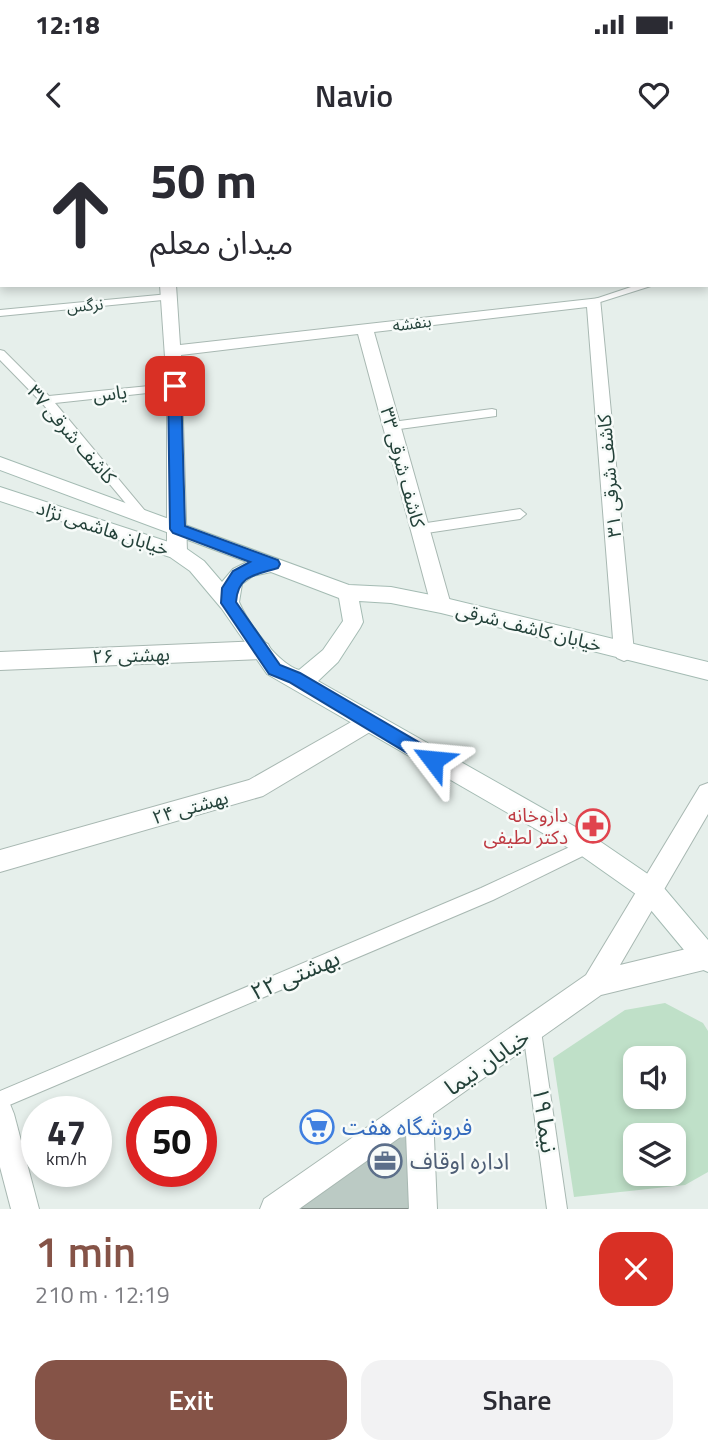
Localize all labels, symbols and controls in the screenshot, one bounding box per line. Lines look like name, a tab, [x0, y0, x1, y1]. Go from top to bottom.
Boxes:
text: 12:18	[35, 5, 100, 44]
text: Navio	[315, 71, 393, 119]
icon: back	[35, 76, 73, 114]
icon: heart	[635, 76, 673, 114]
text: 50 m	[150, 142, 257, 217]
icon: ahead	[35, 168, 126, 259]
text: میدان معلم	[150, 218, 293, 266]
street label: نرگس	[66, 291, 104, 319]
street label: بنفشه	[391, 309, 433, 337]
pin	[145, 356, 205, 416]
icon: arrive	[156, 367, 194, 405]
street label: یاس	[91, 376, 128, 409]
street label: کاشف شرقی ۳۷	[21, 378, 125, 491]
street label: کاشف شرقی ۳۳	[373, 403, 434, 531]
street label: کاشف شرقی ۳۱	[589, 412, 628, 539]
street label: خیابان هاشمی نژاد	[33, 492, 173, 563]
street label: خیابان کاشف شرقی	[453, 594, 605, 659]
street label: بهشتی ۲۶	[92, 639, 170, 670]
position arrow	[396, 723, 470, 797]
street label: بهشتی ۲۴	[148, 782, 231, 831]
place label: داروخانه دکتر لطیفی	[483, 800, 568, 851]
pharmacy icon: داروخانه دکتر لطیفی	[574, 807, 612, 845]
street label: بهشتی ۲۲	[245, 940, 345, 1009]
street label: خیابان نیما	[437, 1019, 537, 1104]
map controls	[623, 1046, 686, 1186]
button: sound	[623, 1046, 686, 1109]
street label: نیما ۱۹	[524, 1085, 567, 1155]
speed limit sign: 50	[126, 1096, 217, 1187]
text: 47	[47, 1105, 86, 1159]
supermarket icon: فروشگاه هفت	[298, 1108, 336, 1146]
place label: فروشگاه هفت	[342, 1109, 472, 1144]
button: layers	[623, 1123, 686, 1186]
office icon: اداره اوقاف	[366, 1142, 404, 1180]
place label: اداره اوقاف	[410, 1143, 509, 1178]
text: km/h	[46, 1145, 87, 1172]
text: 1 min	[35, 1219, 136, 1283]
button: close	[599, 1232, 673, 1306]
text: 210 m · 12:19	[35, 1277, 170, 1312]
button: Exit	[35, 1360, 347, 1440]
button: Share	[361, 1360, 673, 1440]

